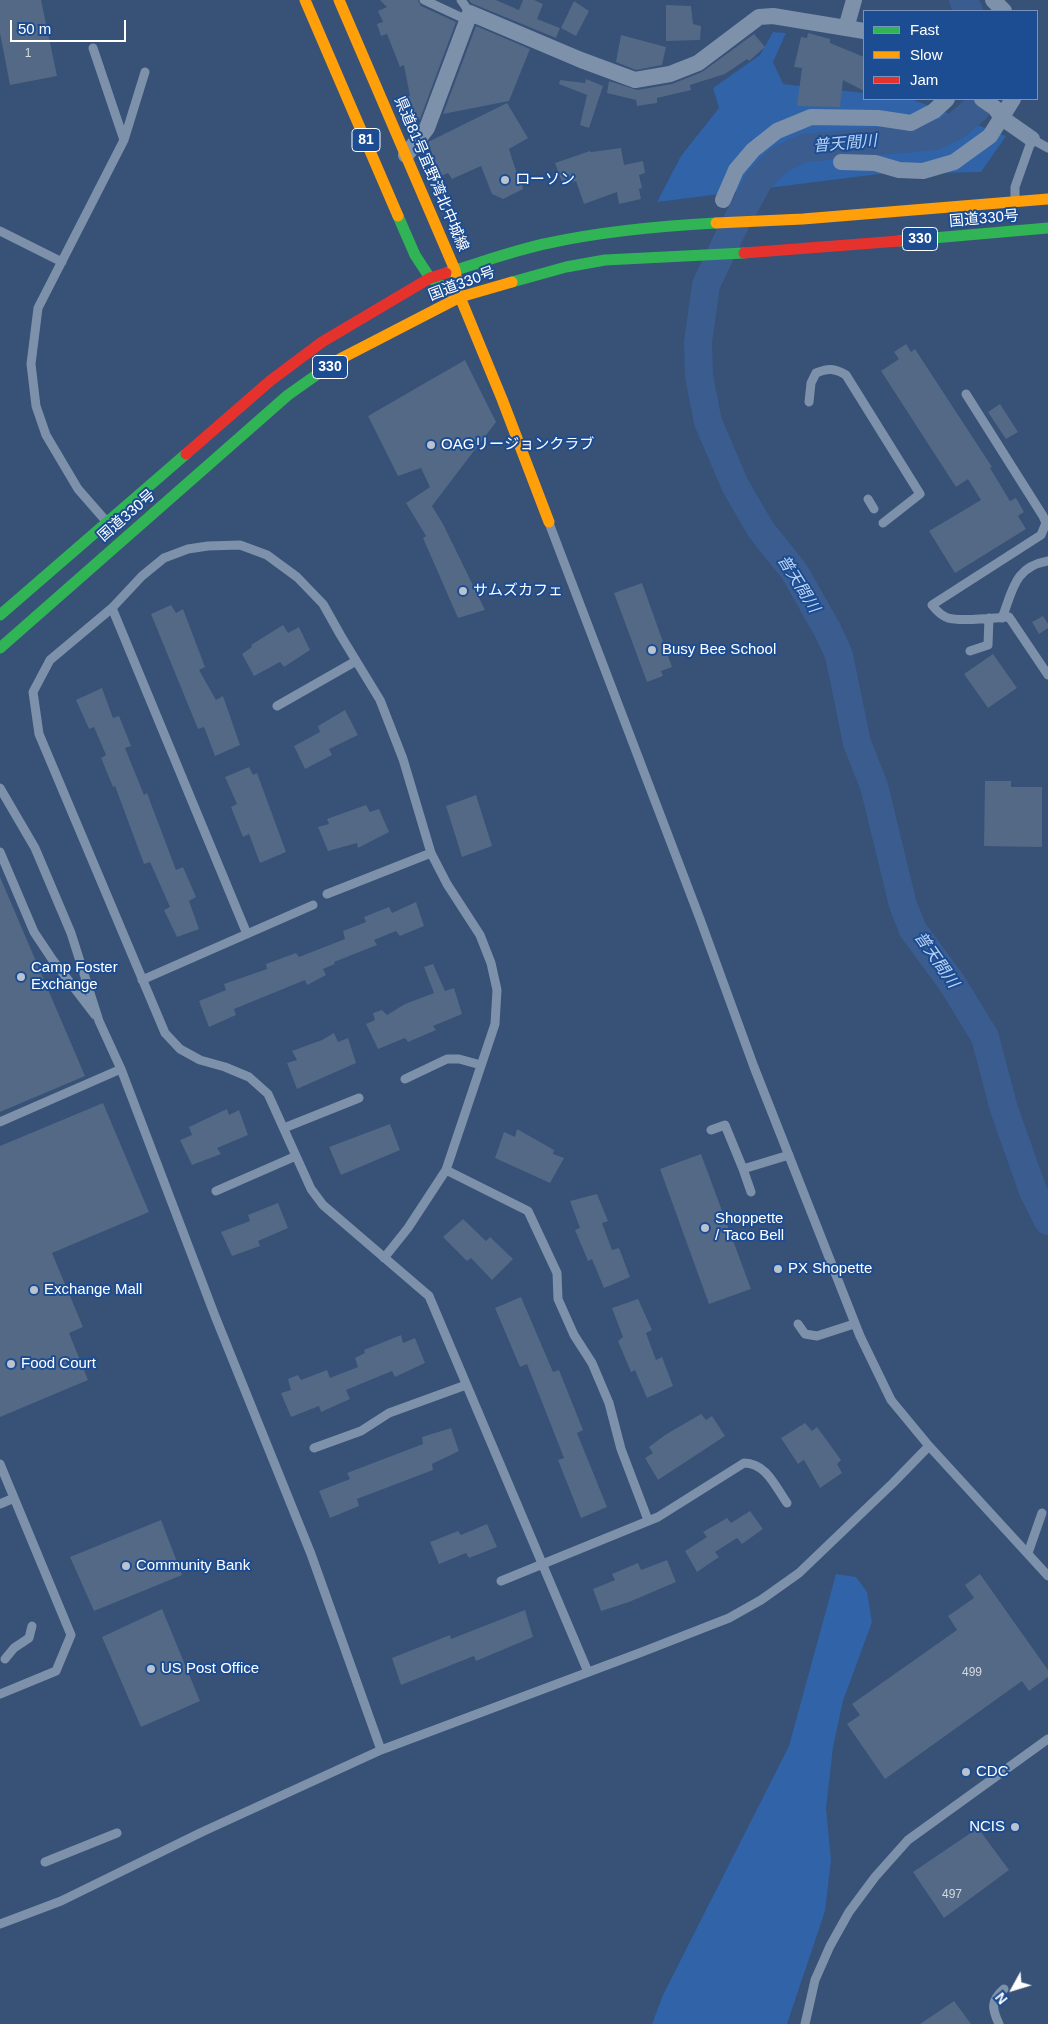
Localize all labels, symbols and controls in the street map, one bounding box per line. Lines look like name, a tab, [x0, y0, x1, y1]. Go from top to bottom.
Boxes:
scale bar	[12, 10, 129, 42]
legend	[863, 10, 1038, 100]
text: 50 m	[18, 20, 51, 37]
text: Fast	[910, 21, 939, 38]
text: Slow	[910, 46, 943, 63]
house number: 1	[25, 47, 31, 61]
text: Jam	[910, 71, 938, 88]
street label: 県道81号宜野湾北中城線	[390, 94, 472, 254]
road number: 81	[352, 128, 380, 152]
water label: 普天間川	[812, 132, 878, 156]
place label: ローソン	[515, 171, 575, 189]
marker: ローソン	[499, 174, 511, 186]
street label: 国道330号	[948, 207, 1020, 231]
road number: 330	[902, 228, 938, 250]
street label: 国道330号	[426, 263, 498, 305]
road number: 330	[312, 356, 348, 378]
place label: OAGリージョンクラブ	[441, 436, 594, 454]
marker: OAGリージョンクラブ	[425, 439, 437, 451]
street label: 国道330号	[95, 486, 159, 546]
water label: 普天間川	[773, 552, 823, 616]
place label: サムズカフェ	[473, 582, 563, 600]
marker: サムズカフェ	[457, 585, 469, 597]
place label: Busy Bee School	[662, 641, 776, 659]
marker: Busy Bee School	[646, 644, 658, 656]
water label: 普天間川	[910, 928, 962, 992]
place label: Camp Foster Exchange	[31, 959, 118, 994]
marker: Camp Foster Exchange	[15, 971, 27, 983]
place label: Shoppette / Taco Bell	[715, 1210, 784, 1245]
marker: Shoppette / Taco Bell	[699, 1222, 711, 1234]
place label: PX Shopette	[788, 1260, 872, 1278]
marker: PX Shopette	[772, 1263, 784, 1275]
place label: Exchange Mall	[44, 1281, 142, 1299]
marker: Exchange Mall	[28, 1284, 40, 1296]
place label: Food Court	[21, 1355, 96, 1373]
marker: Food Court	[5, 1358, 17, 1370]
place label: Community Bank	[136, 1557, 250, 1575]
marker: Community Bank	[120, 1560, 132, 1572]
place label: US Post Office	[161, 1660, 259, 1678]
marker: US Post Office	[145, 1663, 157, 1675]
house number: 499	[962, 1666, 982, 1680]
place label: CDC	[976, 1763, 1008, 1781]
marker: CDC	[960, 1766, 972, 1778]
place label: NCIS	[969, 1818, 1005, 1836]
marker: NCIS	[1009, 1821, 1021, 1833]
house number: 497	[942, 1888, 962, 1902]
north arrow	[988, 1964, 1038, 2014]
text: N	[992, 1989, 1011, 2007]

